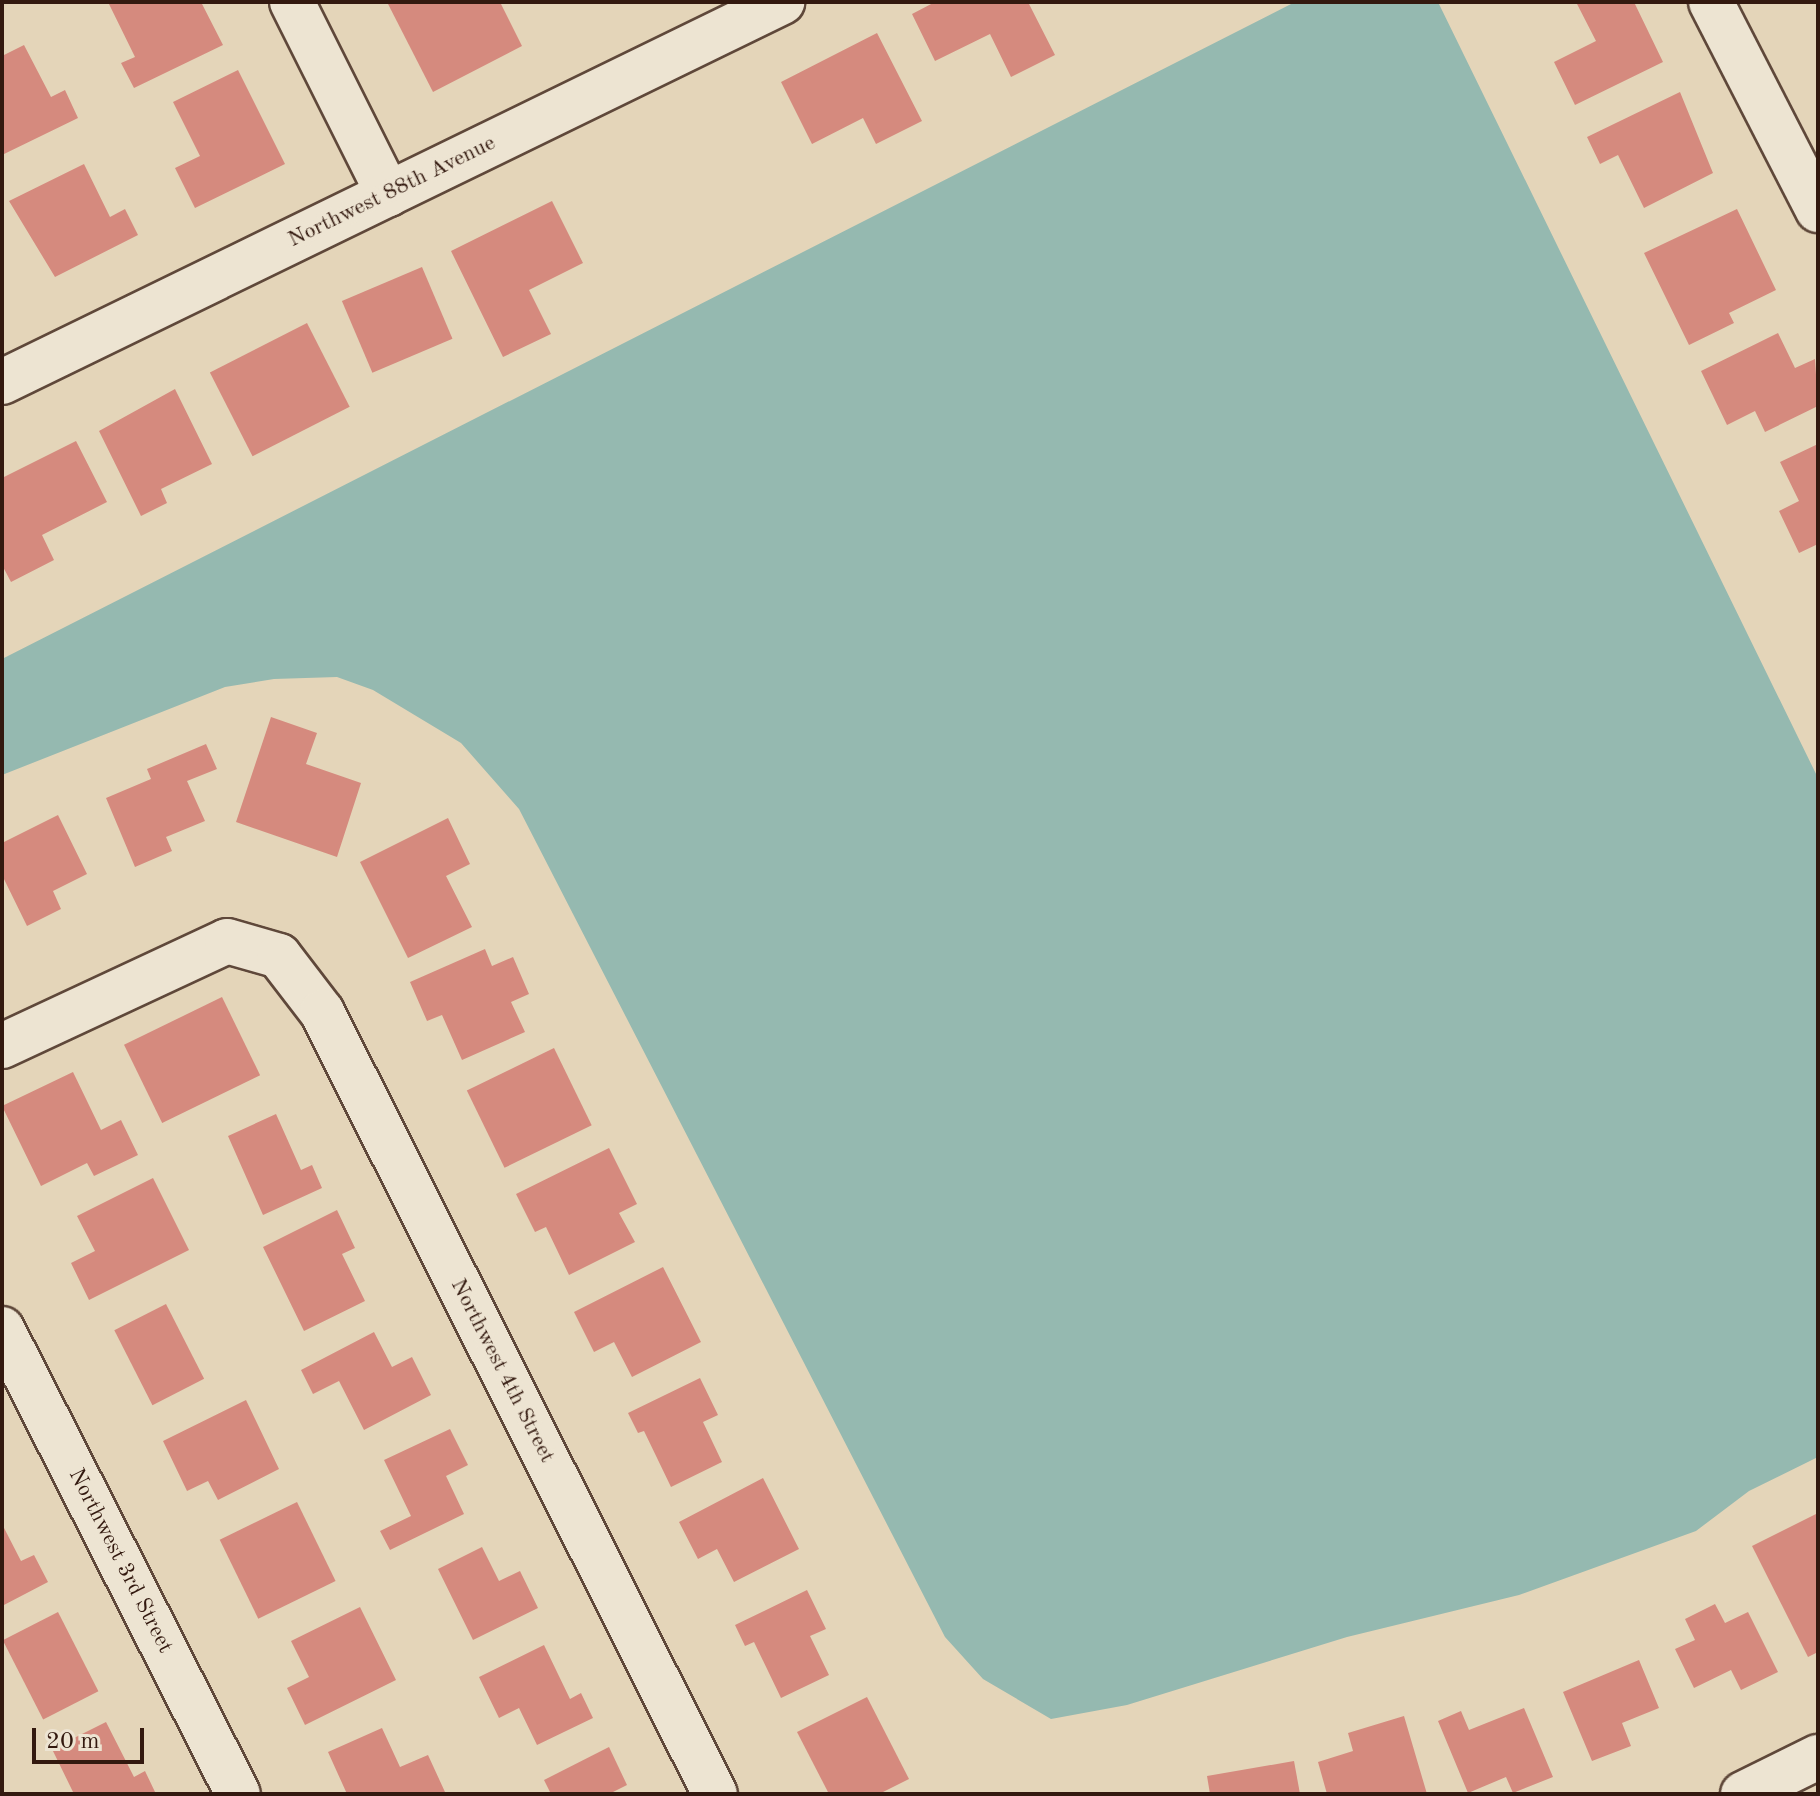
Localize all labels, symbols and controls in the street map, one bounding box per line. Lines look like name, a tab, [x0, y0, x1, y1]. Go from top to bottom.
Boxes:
street label: Northwest 88th Avenue	[284, 130, 500, 254]
street label: Northwest 4th Street	[444, 1275, 560, 1467]
street label: Northwest 3rd Street	[62, 1464, 178, 1658]
scale bar	[36, 1712, 148, 1762]
text: 20 m	[46, 1730, 100, 1754]

